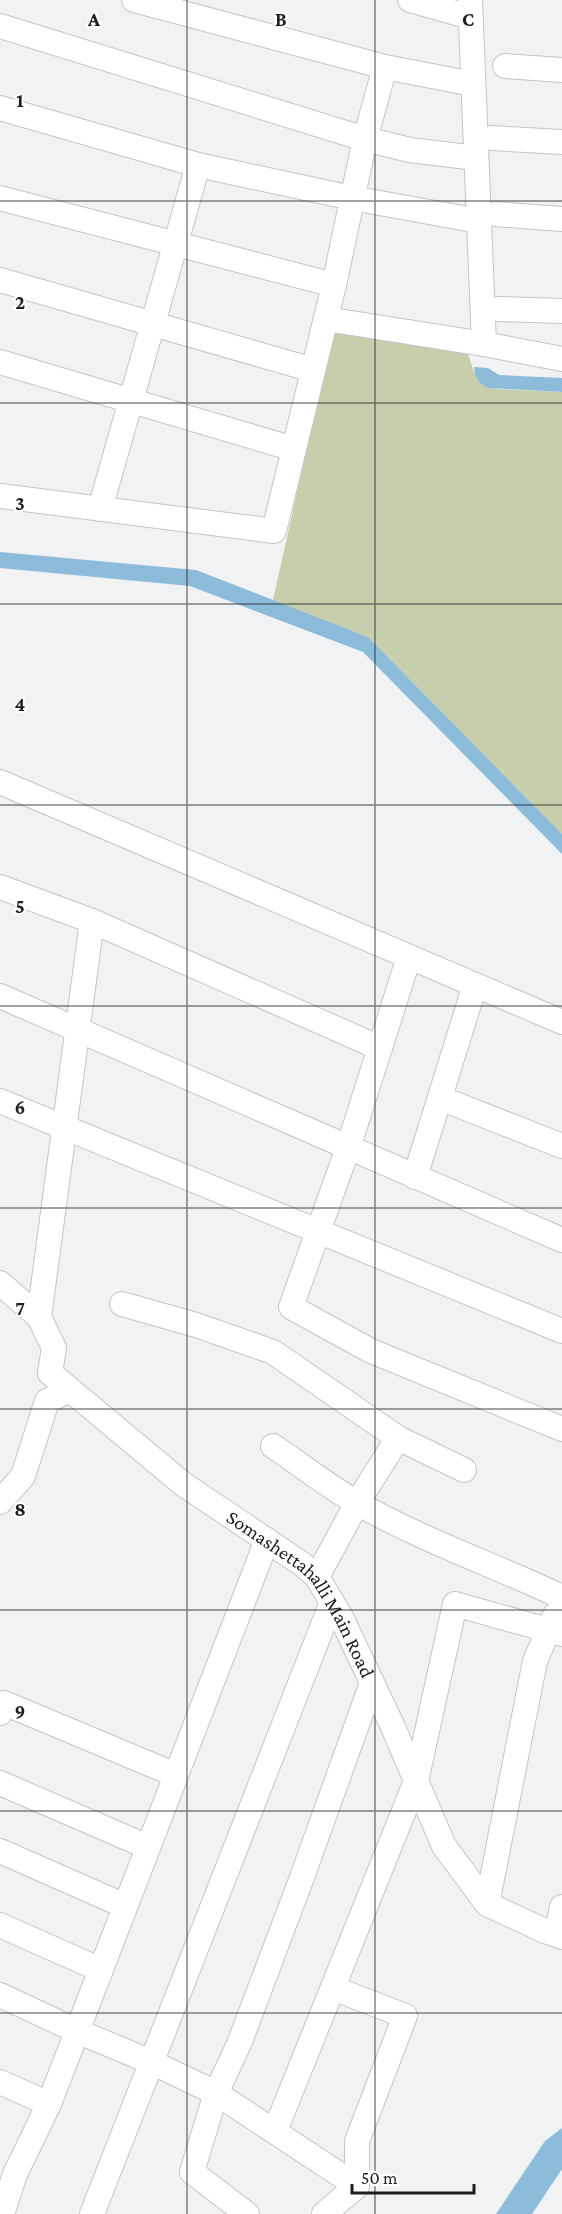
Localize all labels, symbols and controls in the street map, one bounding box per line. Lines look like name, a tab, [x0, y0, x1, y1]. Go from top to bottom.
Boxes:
text: A	[87, 8, 101, 30]
text: B	[275, 8, 287, 30]
text: C	[462, 8, 474, 30]
text: 1	[16, 89, 24, 111]
text: 2	[15, 291, 25, 313]
text: 3	[15, 492, 25, 514]
text: 4	[15, 693, 26, 715]
text: 5	[15, 895, 25, 917]
text: 6	[15, 1096, 25, 1118]
text: 7	[15, 1297, 25, 1319]
text: 8	[14, 1498, 26, 1520]
street label: Somashettahalli Main Road	[223, 1506, 379, 1681]
text: 9	[15, 1700, 25, 1722]
scale bar	[352, 2157, 474, 2195]
text: 50 m	[361, 2168, 398, 2188]

